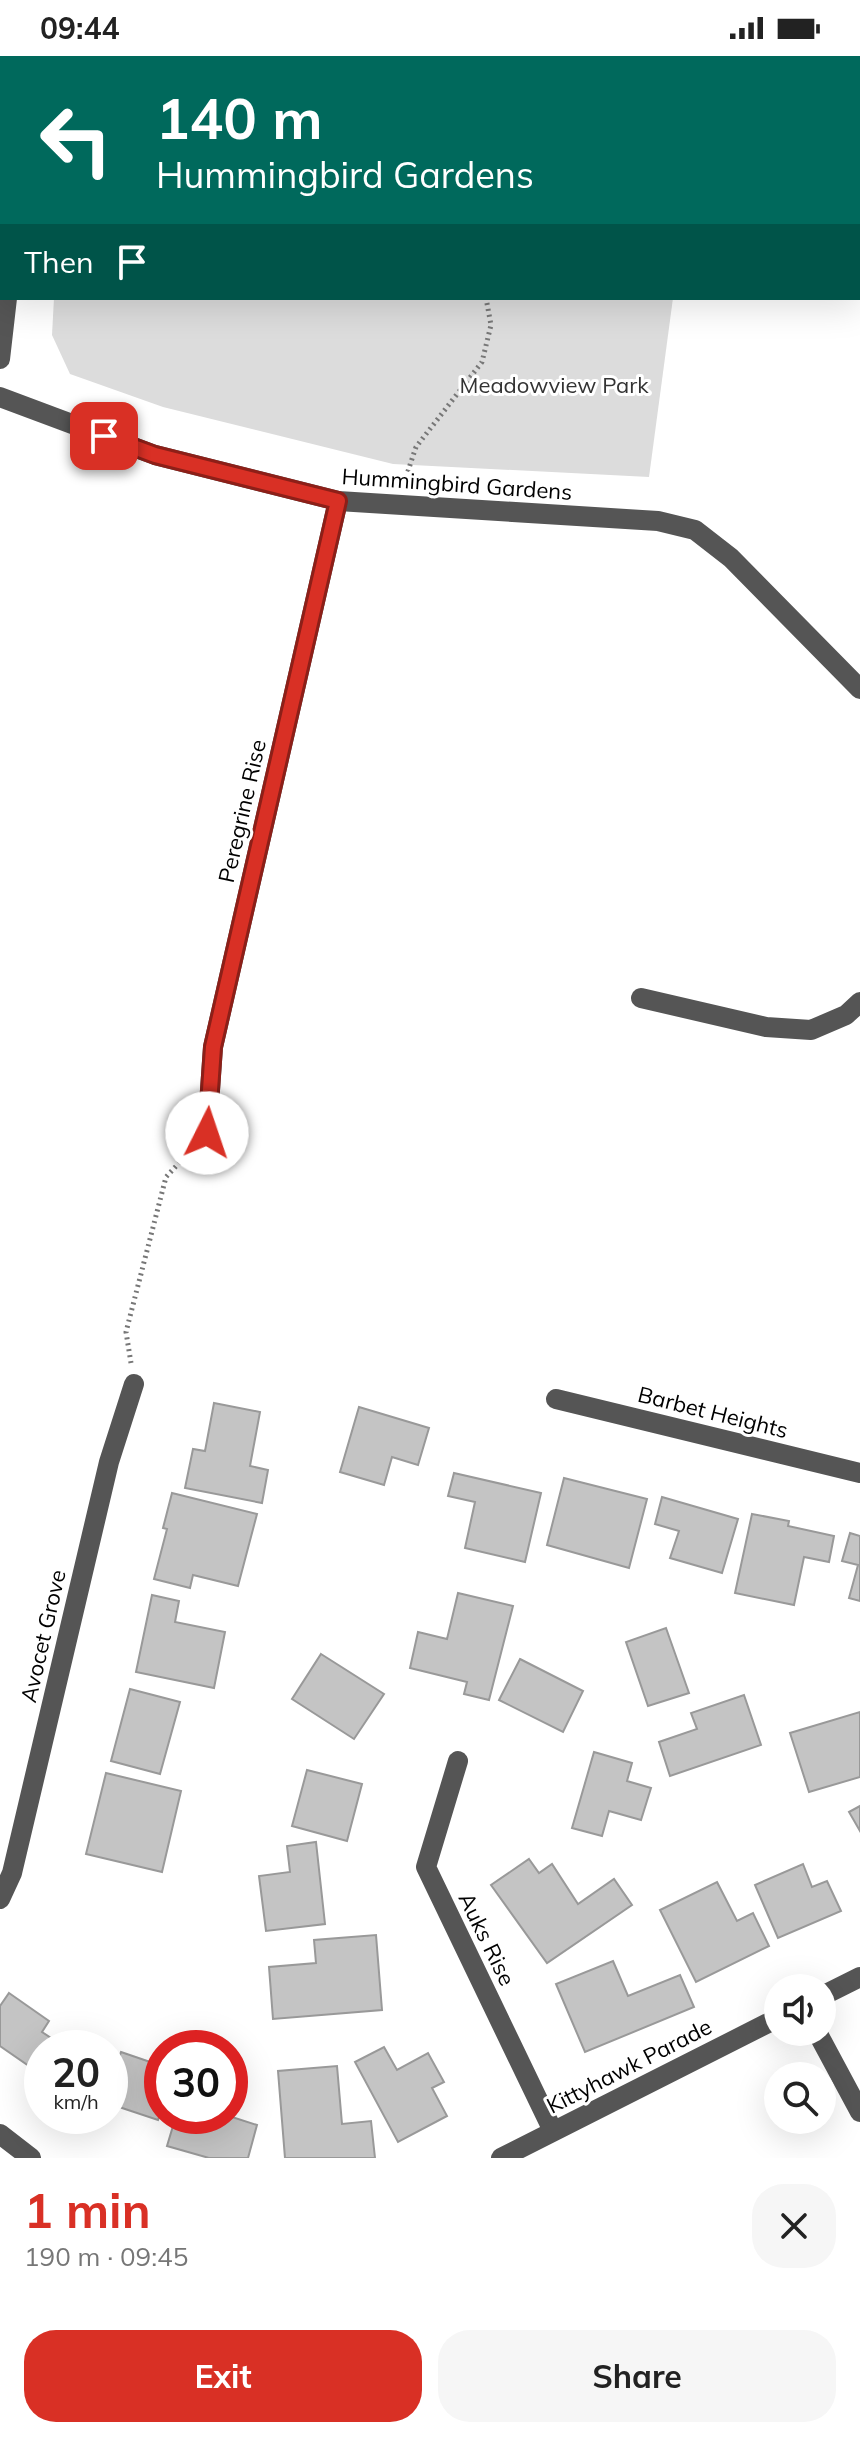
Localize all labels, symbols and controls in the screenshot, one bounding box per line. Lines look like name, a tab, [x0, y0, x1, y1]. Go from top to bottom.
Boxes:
text: 09:44	[40, 9, 119, 47]
text: 140 m	[156, 83, 323, 153]
icon: left	[24, 88, 128, 192]
text: Hummingbird Gardens	[156, 152, 534, 197]
icon: arrive	[110, 240, 154, 284]
text: Then	[24, 243, 94, 281]
park label: Meadowview Park	[460, 371, 649, 399]
pin	[70, 402, 138, 470]
icon: arrive	[82, 414, 126, 458]
street label: Hummingbird Gardens	[341, 462, 573, 506]
street label: Peregrine Rise	[212, 737, 272, 885]
position arrow	[165, 1091, 249, 1175]
street label: Barbet Heights	[635, 1380, 791, 1444]
street label: Avocet Grove	[14, 1567, 72, 1705]
street label: Auks Rise	[452, 1888, 522, 1990]
map controls	[764, 1974, 836, 2134]
button: sound	[764, 1974, 836, 2046]
street label: Kittyhawk Parade	[542, 2012, 716, 2120]
speed limit sign: 30	[144, 2030, 248, 2134]
text: 20	[52, 2047, 100, 2097]
button: search	[764, 2062, 836, 2134]
text: km/h	[53, 2089, 99, 2114]
text: 1 min	[24, 2180, 151, 2240]
button: close	[752, 2184, 836, 2268]
text: 190 m · 09:45	[24, 2240, 188, 2273]
button: Exit	[24, 2330, 422, 2422]
button: Share	[438, 2330, 836, 2422]

